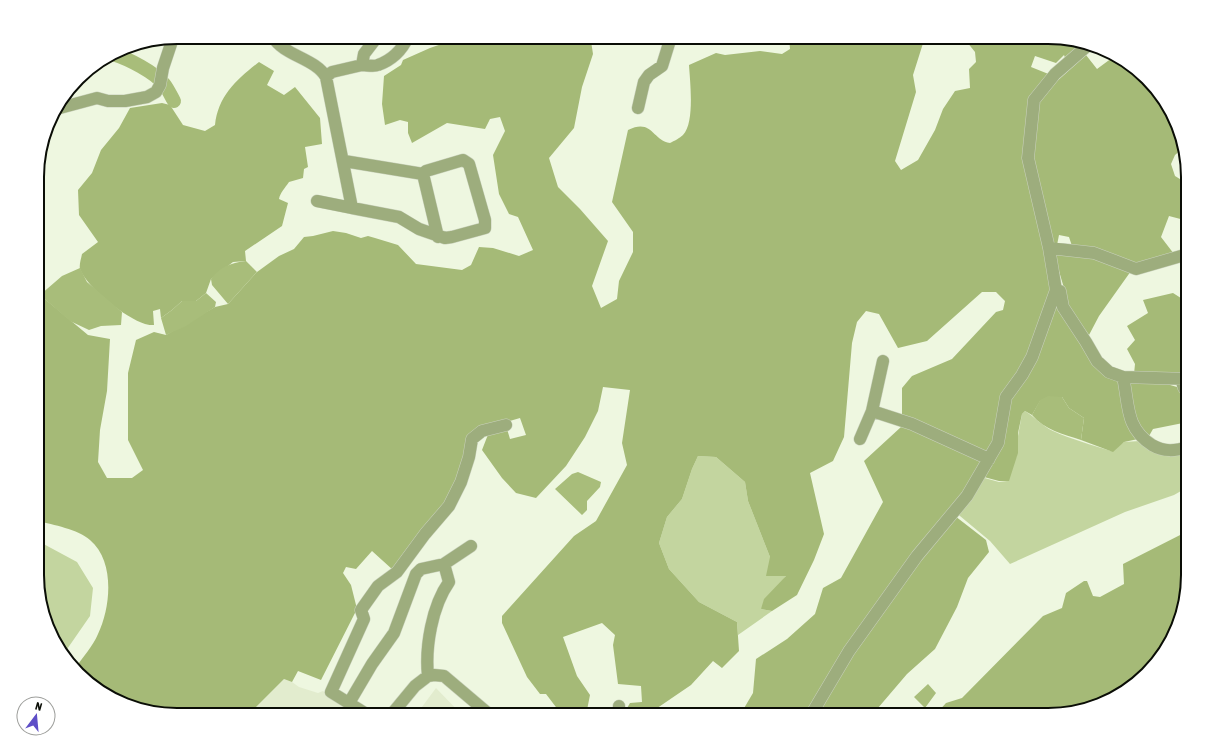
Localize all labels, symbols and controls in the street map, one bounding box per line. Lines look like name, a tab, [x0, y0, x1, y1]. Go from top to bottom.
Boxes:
north arrow	[16, 696, 56, 736]
text: N	[34, 700, 44, 713]

